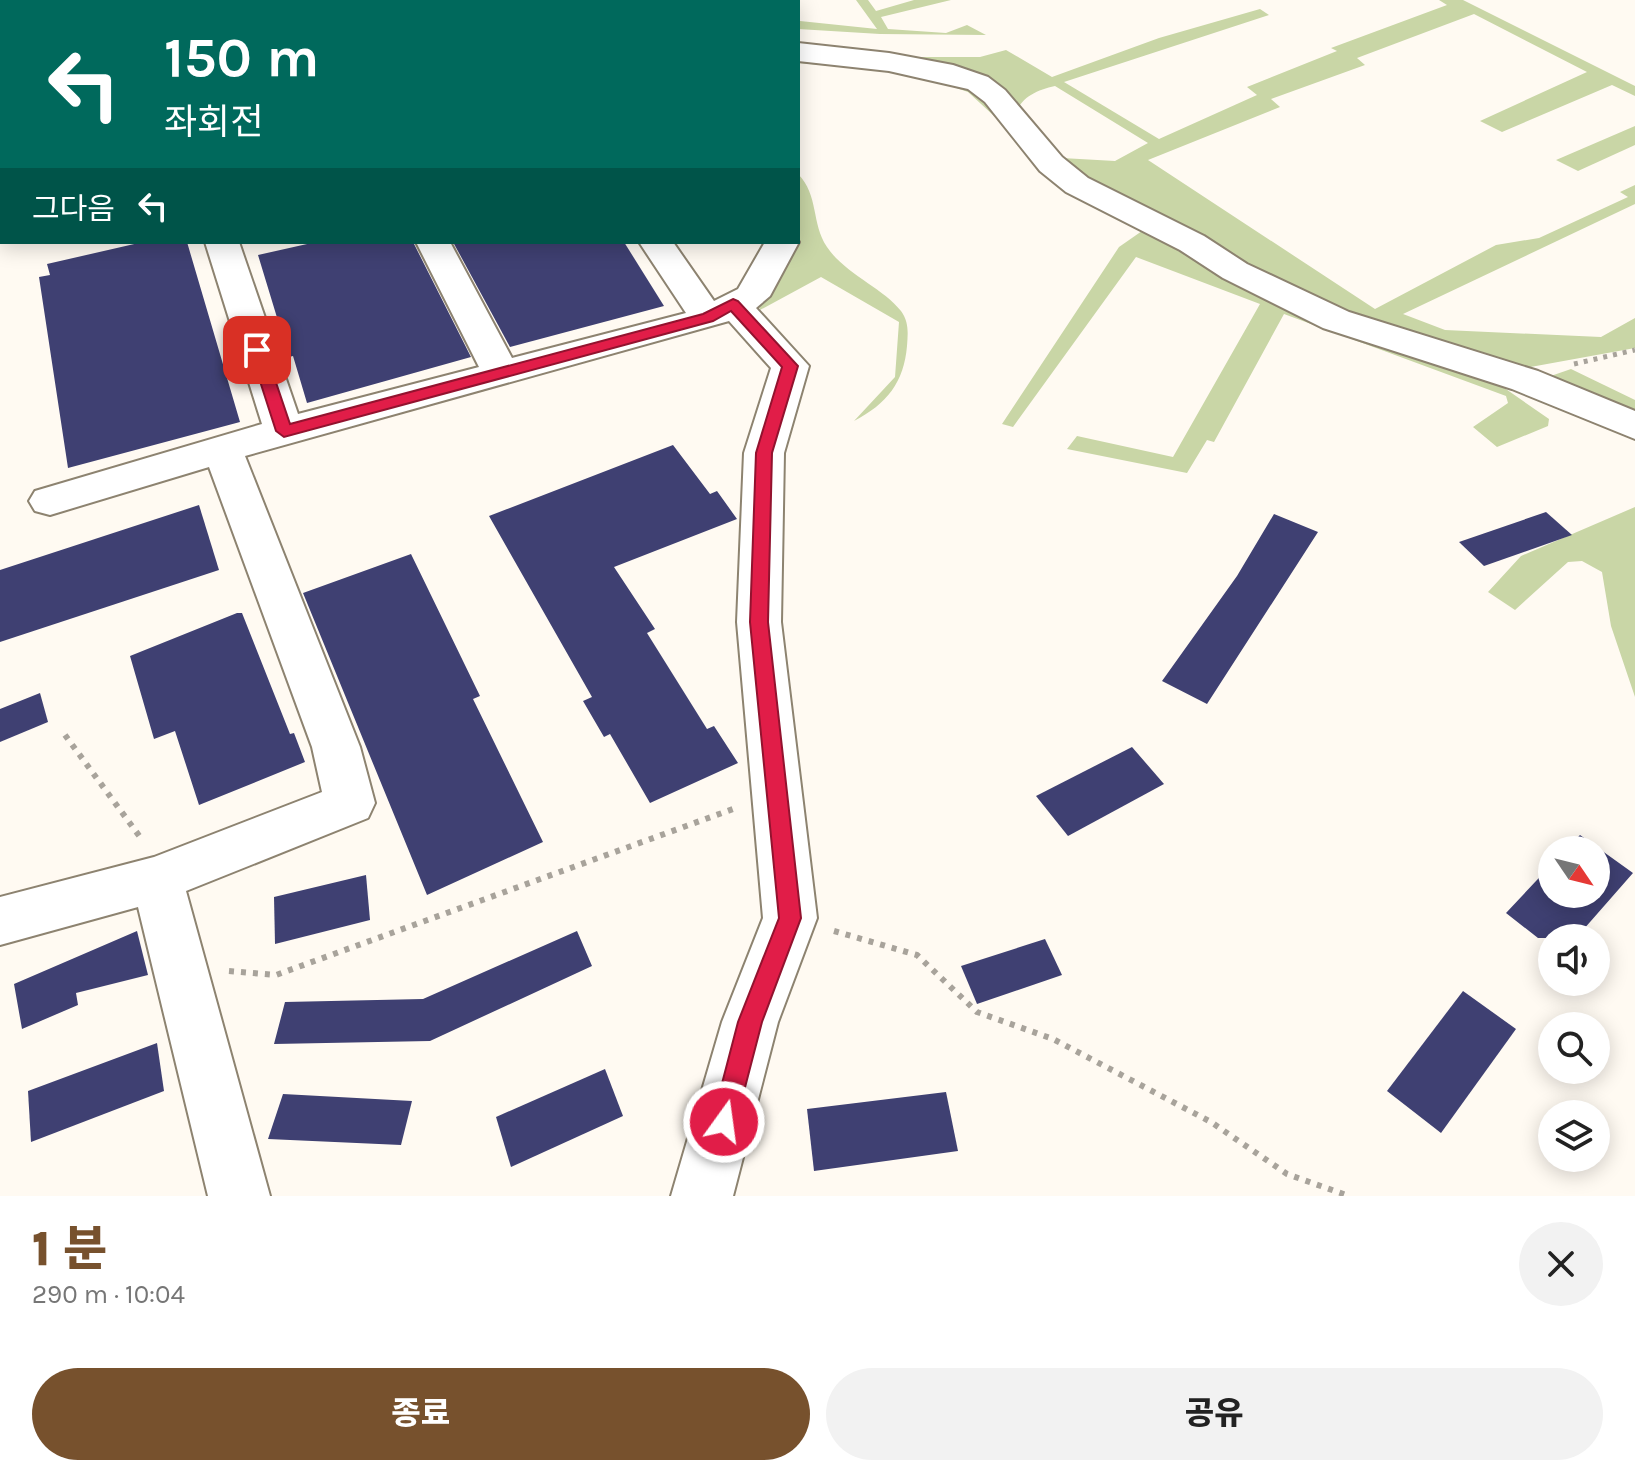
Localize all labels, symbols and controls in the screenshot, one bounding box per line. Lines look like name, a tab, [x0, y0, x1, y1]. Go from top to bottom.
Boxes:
text: 150 m	[164, 25, 319, 90]
icon: left	[32, 32, 136, 136]
text: 좌회전	[164, 101, 263, 143]
icon: left	[131, 184, 175, 228]
text: 그다음	[32, 191, 115, 227]
pin	[223, 316, 291, 384]
icon: arrive	[235, 328, 279, 372]
north arrow	[1538, 836, 1610, 908]
map controls	[1538, 836, 1610, 1172]
button: sound	[1538, 924, 1610, 996]
button: search	[1538, 1012, 1610, 1084]
position arrow	[682, 1080, 766, 1164]
button: layers	[1538, 1100, 1610, 1172]
text: 1 분	[32, 1221, 108, 1277]
button: close	[1519, 1222, 1603, 1306]
text: 290 m · 10:04	[32, 1279, 185, 1310]
button: 종료	[32, 1368, 810, 1460]
button: 공유	[826, 1368, 1603, 1460]

